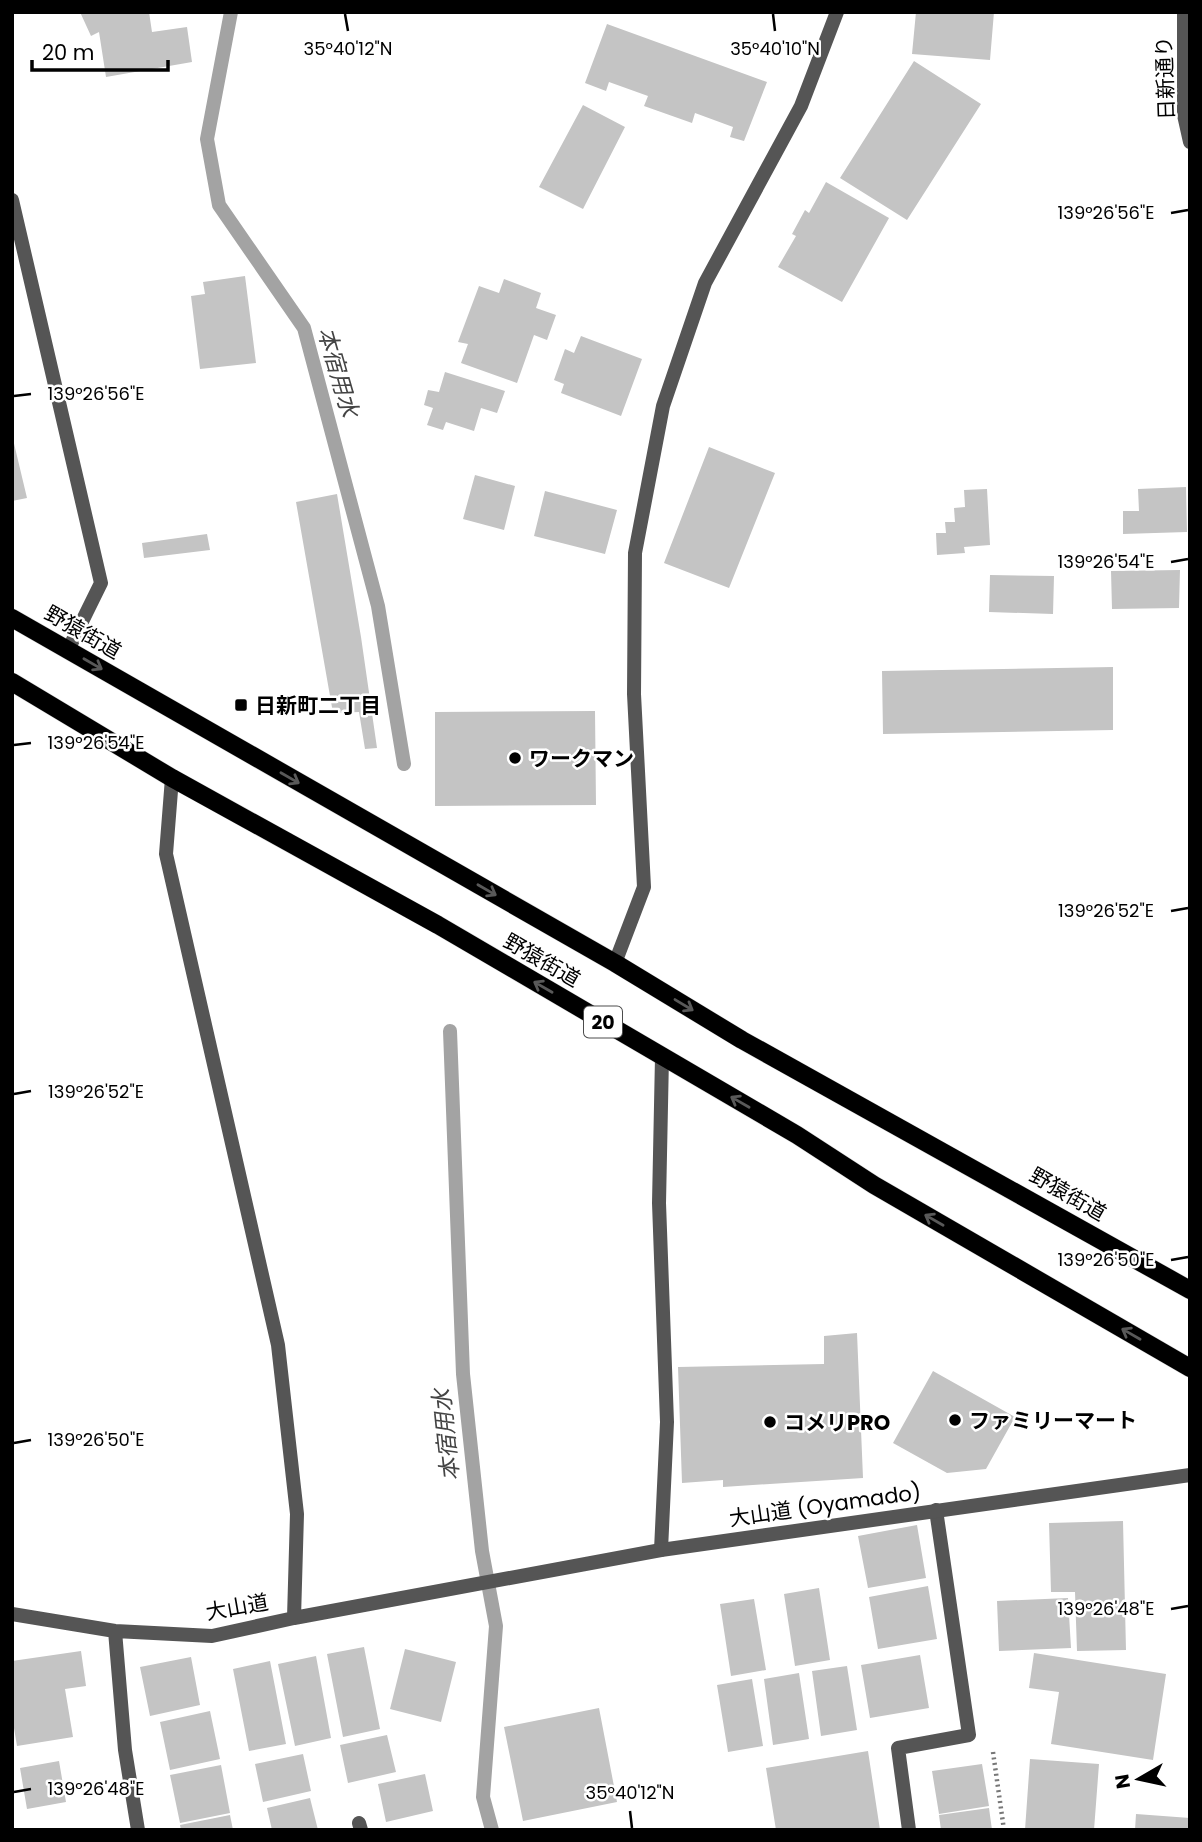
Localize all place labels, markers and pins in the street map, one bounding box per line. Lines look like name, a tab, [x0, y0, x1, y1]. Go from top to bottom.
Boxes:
place label: 日新町二丁目	[255, 691, 381, 720]
marker: 日新町二丁目	[233, 697, 249, 713]
place label: ワークマン	[529, 744, 634, 773]
marker: ワークマン	[507, 750, 523, 766]
place label: ファミリーマート	[969, 1406, 1137, 1435]
place label: コメリPRO	[784, 1408, 890, 1437]
marker: ファミリーマート	[947, 1412, 963, 1428]
marker: コメリPRO	[762, 1414, 778, 1430]

